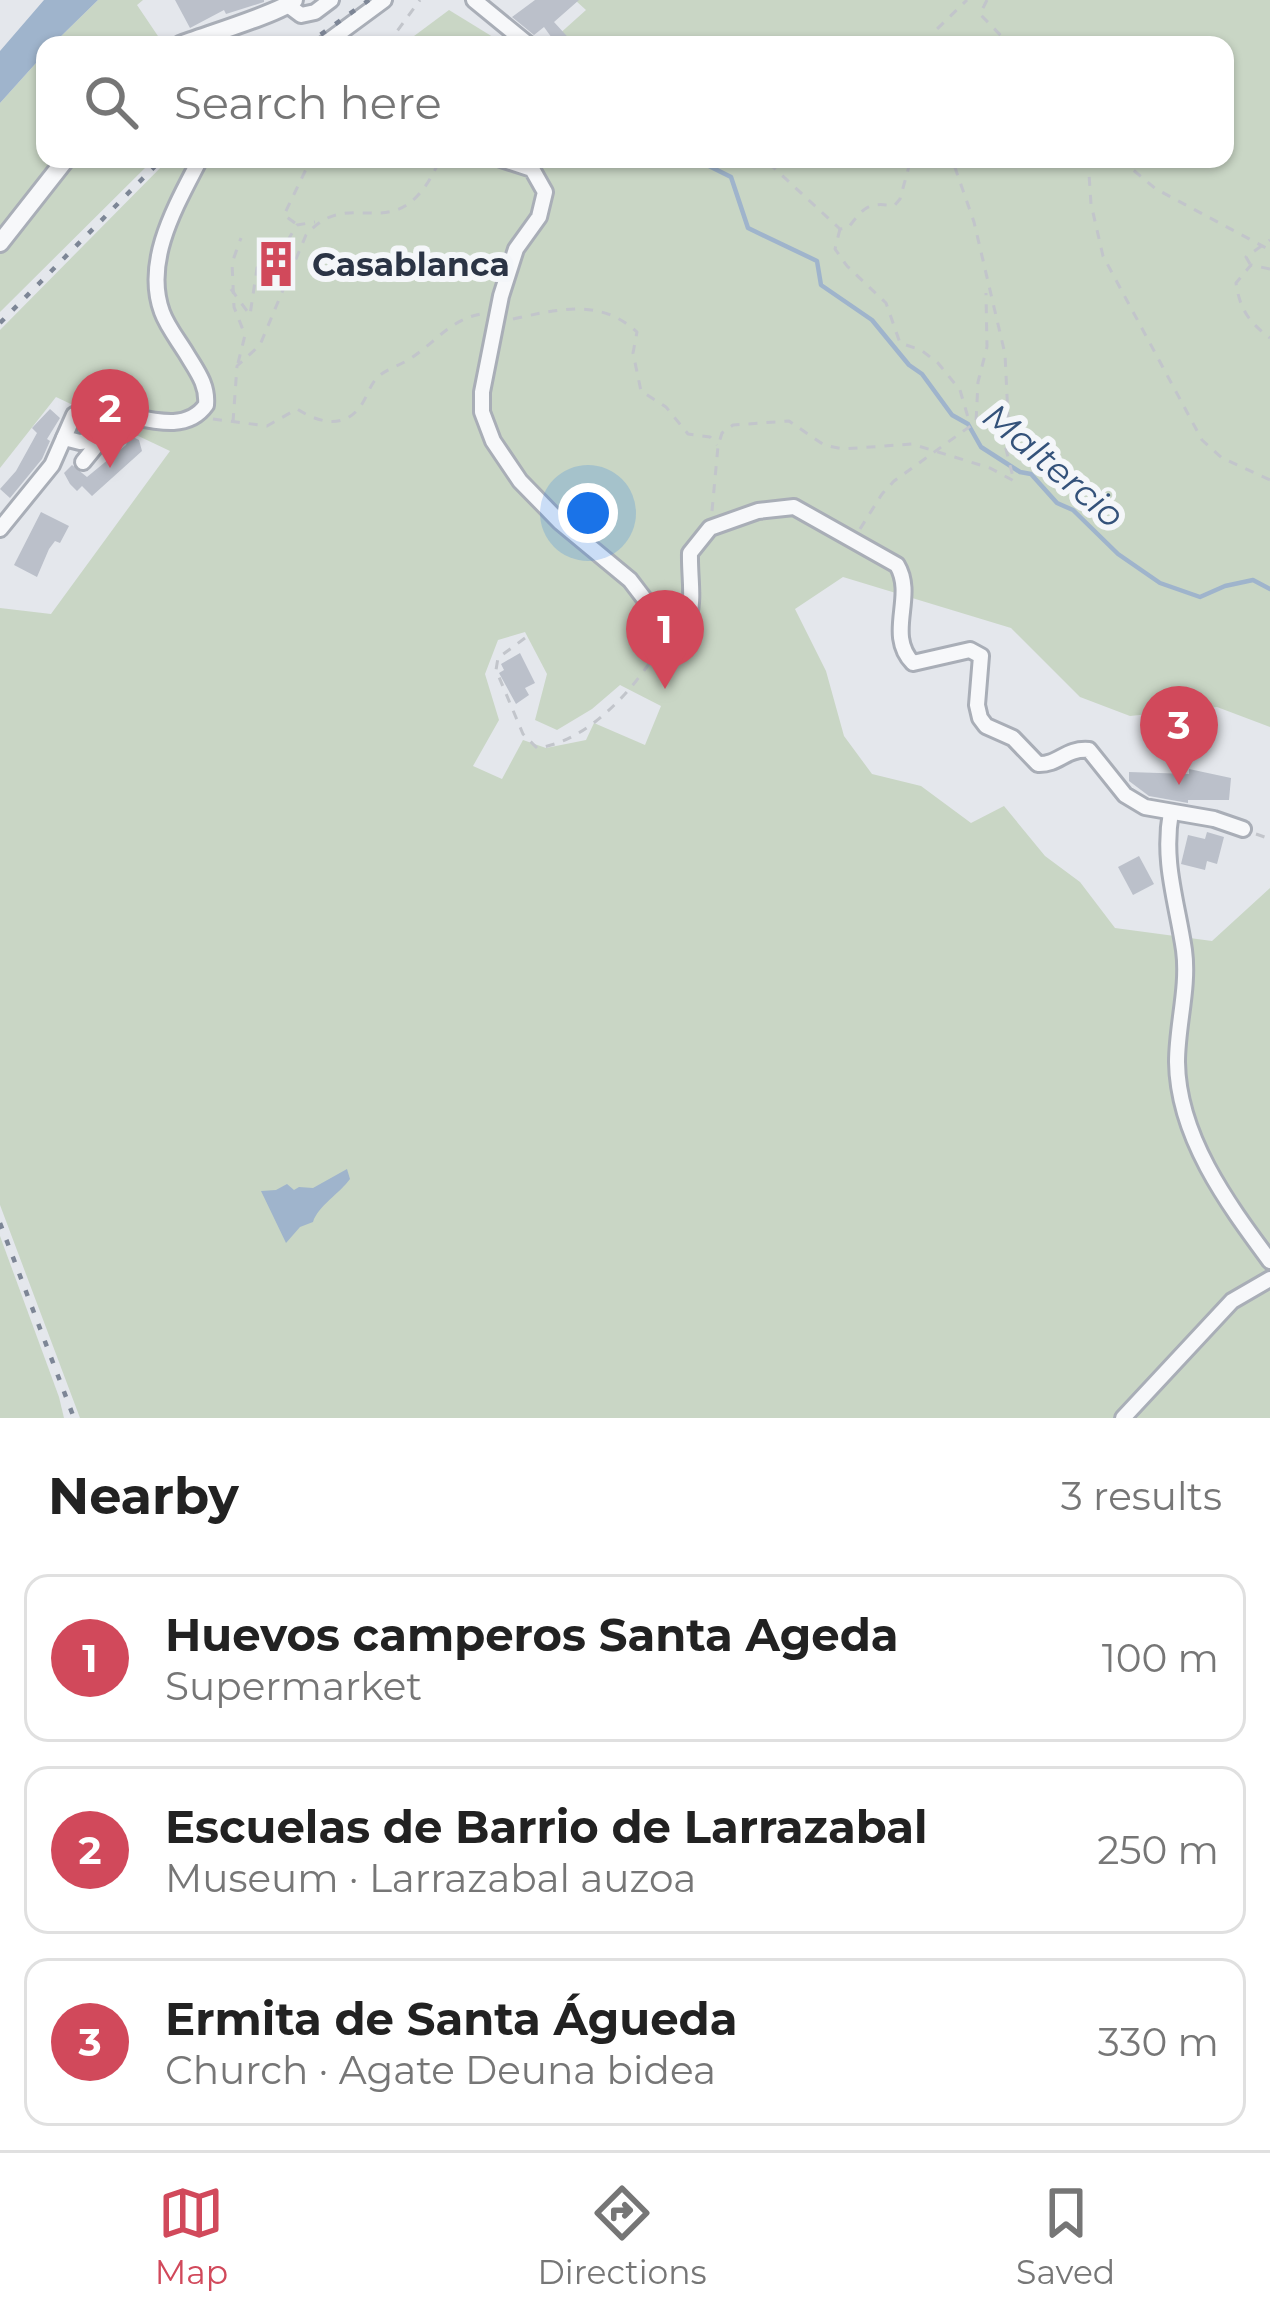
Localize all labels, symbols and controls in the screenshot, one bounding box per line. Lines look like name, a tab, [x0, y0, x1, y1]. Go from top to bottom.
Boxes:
search box	[36, 36, 1234, 168]
icon: search	[78, 69, 144, 135]
text: Search here	[174, 75, 442, 130]
building icon: Casablanca	[251, 239, 301, 289]
place label: Casablanca	[312, 244, 510, 284]
pin: 2	[71, 369, 149, 468]
water label: Maltercio	[975, 393, 1133, 537]
your location	[558, 483, 618, 543]
pin: 1	[626, 590, 704, 689]
pin: 3	[1140, 686, 1218, 785]
text: Nearby	[48, 1465, 239, 1527]
text: 3 results	[1061, 1472, 1222, 1520]
text: Huevos camperos Santa Ageda	[165, 1607, 899, 1662]
text: 1	[82, 1634, 98, 1682]
text: 100 m	[1102, 1634, 1219, 1682]
text: Supermarket	[165, 1662, 422, 1710]
text: Escuelas de Barrio de Larrazabal	[165, 1799, 928, 1854]
text: 2	[78, 1826, 102, 1874]
text: 250 m	[1097, 1826, 1219, 1874]
text: Museum · Larrazabal auzoa	[165, 1854, 696, 1902]
text: Ermita de Santa Águeda	[165, 1991, 738, 2046]
text: 3	[78, 2018, 102, 2066]
text: 330 m	[1098, 2018, 1219, 2066]
text: Church · Agate Deuna bidea	[165, 2046, 716, 2094]
tab: Map	[155, 2180, 228, 2292]
tab: Directions	[538, 2180, 707, 2292]
tab: Saved	[1016, 2180, 1115, 2292]

